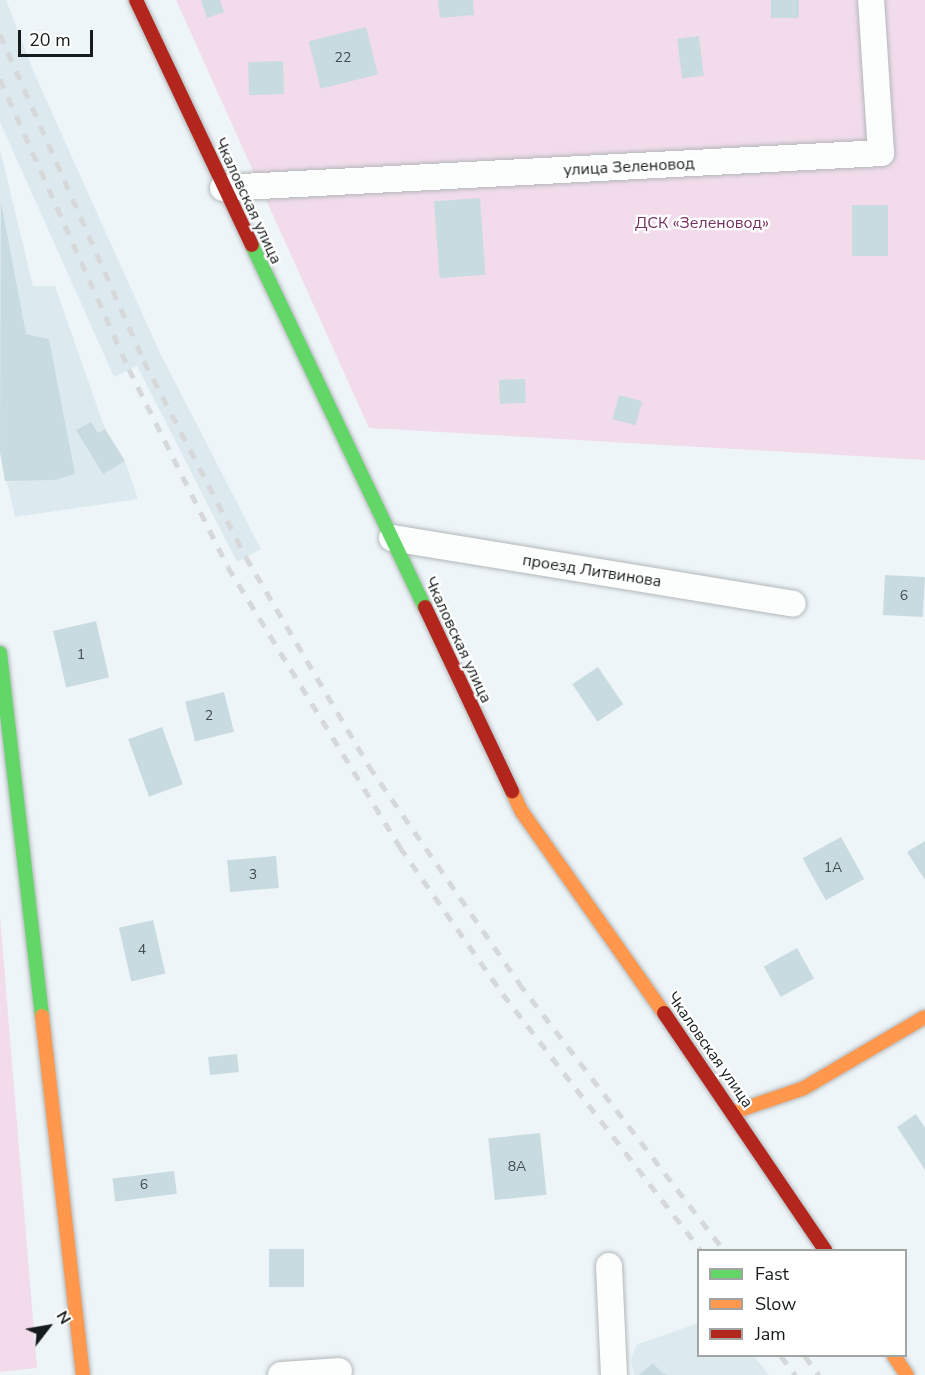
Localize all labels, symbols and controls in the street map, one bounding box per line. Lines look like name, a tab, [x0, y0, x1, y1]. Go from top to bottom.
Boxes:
scale bar	[21, 18, 96, 56]
text: 20 m	[29, 28, 71, 52]
house number: 22	[335, 50, 351, 66]
street label: Чкаловская улица	[210, 135, 286, 267]
street label: улица Зеленовод	[563, 154, 695, 180]
park label: ДСК «Зеленовод»	[635, 213, 769, 233]
street label: проезд Литвинова	[521, 551, 663, 591]
street label: Чкаловская улица	[420, 574, 496, 706]
house number: 6	[900, 588, 908, 604]
house number: 1	[77, 647, 85, 663]
house number: 2	[205, 708, 213, 724]
house number: 1А	[824, 860, 842, 876]
house number: 3	[249, 867, 257, 883]
house number: 4	[138, 942, 146, 958]
street label: Чкаловская улица	[663, 988, 757, 1112]
house number: 8А	[508, 1159, 526, 1175]
house number: 6	[140, 1177, 148, 1193]
legend	[697, 1249, 907, 1357]
text: Fast	[755, 1262, 789, 1286]
text: Slow	[755, 1292, 796, 1316]
north arrow	[18, 1297, 78, 1357]
text: N	[51, 1307, 76, 1329]
text: Jam	[755, 1322, 786, 1346]

